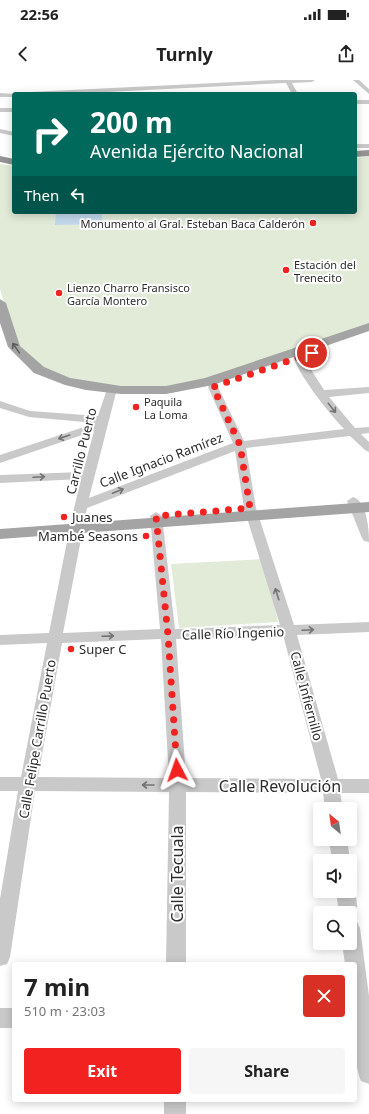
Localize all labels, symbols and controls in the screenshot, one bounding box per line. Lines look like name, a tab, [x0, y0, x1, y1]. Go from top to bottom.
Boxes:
text: 22:56	[20, 4, 59, 24]
text: Turnly	[156, 42, 213, 66]
icon: back	[12, 43, 34, 65]
icon: share	[335, 43, 357, 65]
text: 200 m	[90, 103, 173, 141]
icon: right	[24, 108, 76, 160]
text: Avenida Ejército Nacional	[90, 139, 303, 163]
icon: left	[67, 184, 89, 206]
text: Then	[24, 185, 59, 205]
place label: Monumento al Gral. Esteban Baca Calderón	[80, 216, 305, 231]
marker: Monumento al Gral. Esteban Baca Calderón	[308, 218, 318, 228]
place label: Estación del Trenecito	[294, 257, 356, 285]
marker: Estación del Trenecito	[281, 265, 291, 275]
place label: Lienzo Charro Fransisco García Montero	[67, 280, 190, 308]
marker: Lienzo Charro Fransisco García Montero	[54, 288, 64, 298]
pin	[295, 336, 329, 370]
icon: arrive	[301, 342, 323, 364]
one-way arrow	[12, 343, 20, 354]
place label: Paquila La Loma	[144, 394, 188, 422]
marker: Paquila La Loma	[131, 402, 141, 412]
one-way arrow	[327, 403, 336, 414]
street label: Carrillo Puerto	[62, 406, 100, 496]
street label: Calle Ignacio Ramírez	[97, 428, 225, 492]
one-way arrow	[58, 434, 71, 441]
one-way arrow	[32, 473, 45, 481]
one-way arrow	[112, 486, 124, 494]
place label: Juanes	[70, 508, 112, 526]
marker: Juanes	[59, 512, 69, 522]
place label: Mambé Seasons	[38, 527, 138, 545]
marker: Mambé Seasons	[141, 531, 151, 541]
one-way arrow	[273, 587, 280, 600]
street label: Calle Río Ingenio	[181, 622, 285, 644]
one-way arrow	[301, 626, 314, 633]
one-way arrow	[101, 633, 114, 640]
place label: Super C	[79, 640, 126, 658]
marker: Super C	[66, 644, 76, 654]
street label: Calle Infiernillo	[286, 649, 328, 743]
street label: Calle Felipe Carrillo Puerto	[14, 658, 60, 820]
position arrow	[156, 749, 198, 791]
street label: Calle Revolución	[219, 775, 341, 797]
one-way arrow	[142, 781, 155, 789]
north arrow	[313, 802, 357, 846]
map controls	[313, 802, 357, 950]
street label: Calle Tecuala	[166, 826, 188, 922]
button: sound	[313, 854, 357, 898]
button: search	[313, 906, 357, 950]
text: 7 min	[24, 970, 90, 1003]
button: close	[303, 975, 345, 1017]
text: 510 m · 23:03	[24, 1002, 105, 1020]
button: Exit	[24, 1048, 181, 1094]
button: Share	[189, 1048, 345, 1094]

